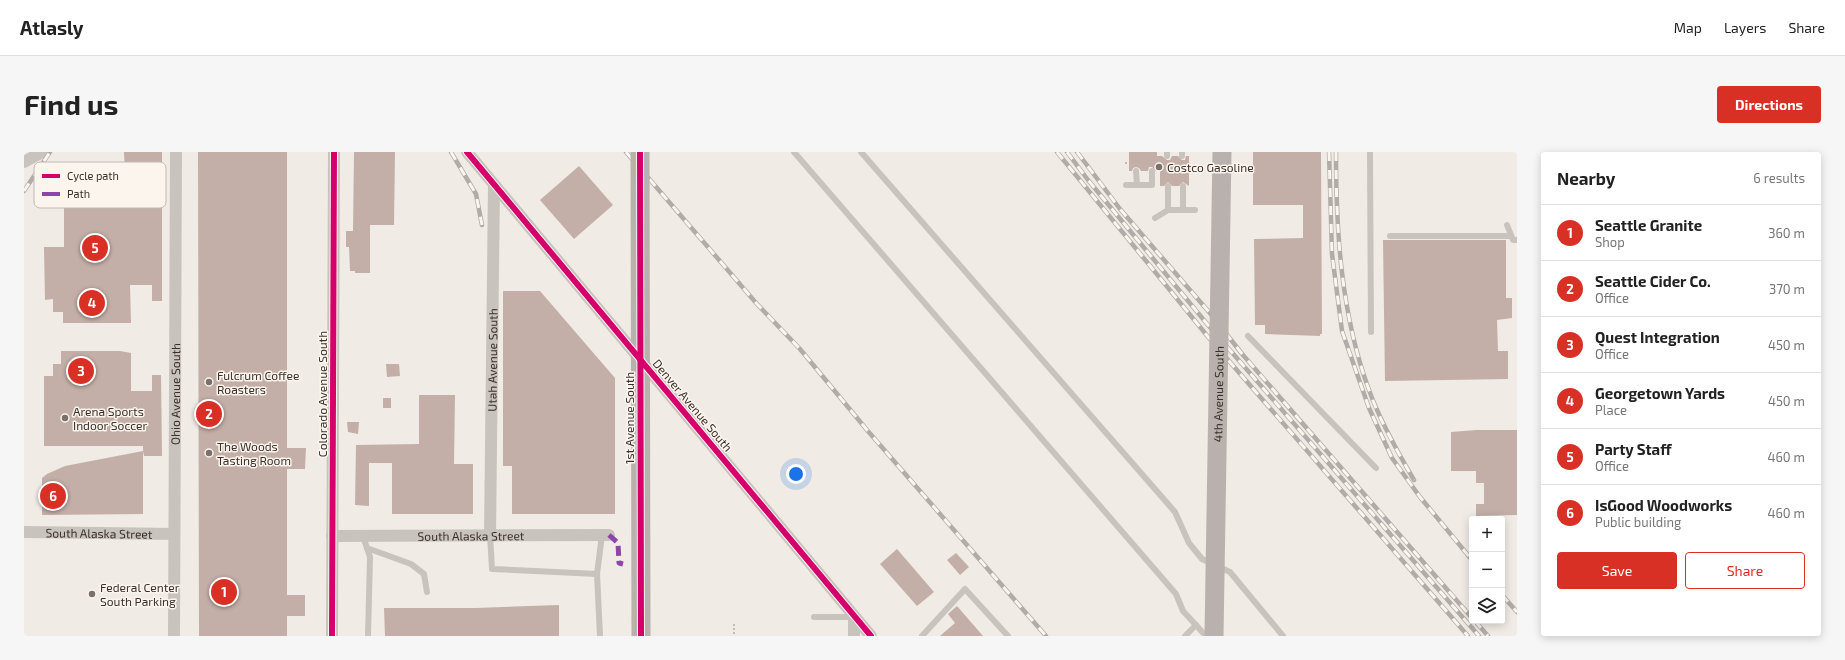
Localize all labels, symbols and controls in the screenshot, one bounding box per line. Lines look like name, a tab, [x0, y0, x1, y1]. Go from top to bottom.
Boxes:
text: Atlasly	[20, 16, 84, 39]
text: Map	[1674, 19, 1702, 36]
text: Layers	[1724, 19, 1766, 36]
text: Share	[1788, 19, 1825, 36]
button: Directions	[1717, 86, 1821, 123]
text: Find us	[24, 87, 118, 121]
place label: Costco Gasoline	[1167, 160, 1254, 174]
legend	[34, 162, 166, 208]
marker: Costco Gasoline	[1154, 162, 1164, 172]
text: Nearby	[1557, 168, 1615, 188]
text: Cycle path	[67, 169, 119, 182]
text: 6 results	[1753, 170, 1805, 186]
text: Path	[67, 187, 90, 200]
text: Seattle Granite	[1595, 216, 1702, 234]
text: 1	[1567, 225, 1573, 241]
text: 360 m	[1768, 225, 1805, 241]
pin: 5	[82, 233, 108, 263]
text: Shop	[1595, 234, 1625, 250]
text: Seattle Cider Co.	[1595, 272, 1711, 290]
text: 2	[1566, 281, 1574, 297]
text: 370 m	[1769, 281, 1805, 297]
pin: 4	[79, 288, 105, 318]
text: Office	[1595, 290, 1629, 306]
street label: Utah Avenue South	[484, 308, 500, 412]
text: Quest Integration	[1595, 328, 1720, 346]
street label: Colorado Avenue South	[315, 331, 329, 457]
text: 3	[1566, 337, 1574, 353]
text: 450 m	[1768, 337, 1805, 353]
street label: Ohio Avenue South	[168, 343, 182, 445]
street label: 4th Avenue South	[1210, 346, 1226, 442]
text: Office	[1595, 346, 1629, 362]
pin: 3	[68, 356, 94, 386]
street label: Denver Avenue South	[650, 356, 736, 454]
place label: Fulcrum Coffee Roasters	[217, 368, 299, 396]
street label: 1st Avenue South	[622, 372, 636, 464]
marker: Fulcrum Coffee Roasters	[204, 377, 214, 387]
text: Georgetown Yards	[1595, 384, 1725, 402]
text: 4	[1566, 393, 1574, 409]
text: 450 m	[1768, 393, 1805, 409]
pin: 2	[196, 399, 222, 429]
text: Place	[1595, 402, 1627, 418]
place label: Arena Sports Indoor Soccer	[73, 404, 147, 432]
marker: Arena Sports Indoor Soccer	[60, 413, 70, 423]
place label: The Woods Tasting Room	[217, 439, 291, 467]
text: Party Staff	[1595, 440, 1672, 458]
marker: The Woods Tasting Room	[204, 448, 214, 458]
text: 5	[1566, 449, 1574, 465]
text: 460 m	[1767, 449, 1805, 465]
text: Office	[1595, 458, 1629, 474]
your location	[786, 464, 806, 484]
pin: 6	[40, 481, 66, 511]
text: IsGood Woodworks	[1595, 496, 1732, 514]
text: 6	[1566, 505, 1574, 521]
text: 460 m	[1767, 505, 1805, 521]
text: Public building	[1595, 514, 1681, 530]
map controls	[1469, 516, 1505, 624]
button: +	[1469, 516, 1505, 552]
street label: South Alaska Street	[45, 525, 153, 541]
street label: South Alaska Street	[418, 528, 525, 543]
button: −	[1469, 552, 1505, 588]
button: Save	[1557, 552, 1677, 589]
button: Share	[1685, 552, 1805, 589]
pin: 1	[211, 577, 237, 607]
place label: Federal Center South Parking	[100, 580, 180, 608]
button: layers	[1469, 588, 1505, 624]
marker: Federal Center South Parking	[87, 589, 97, 599]

